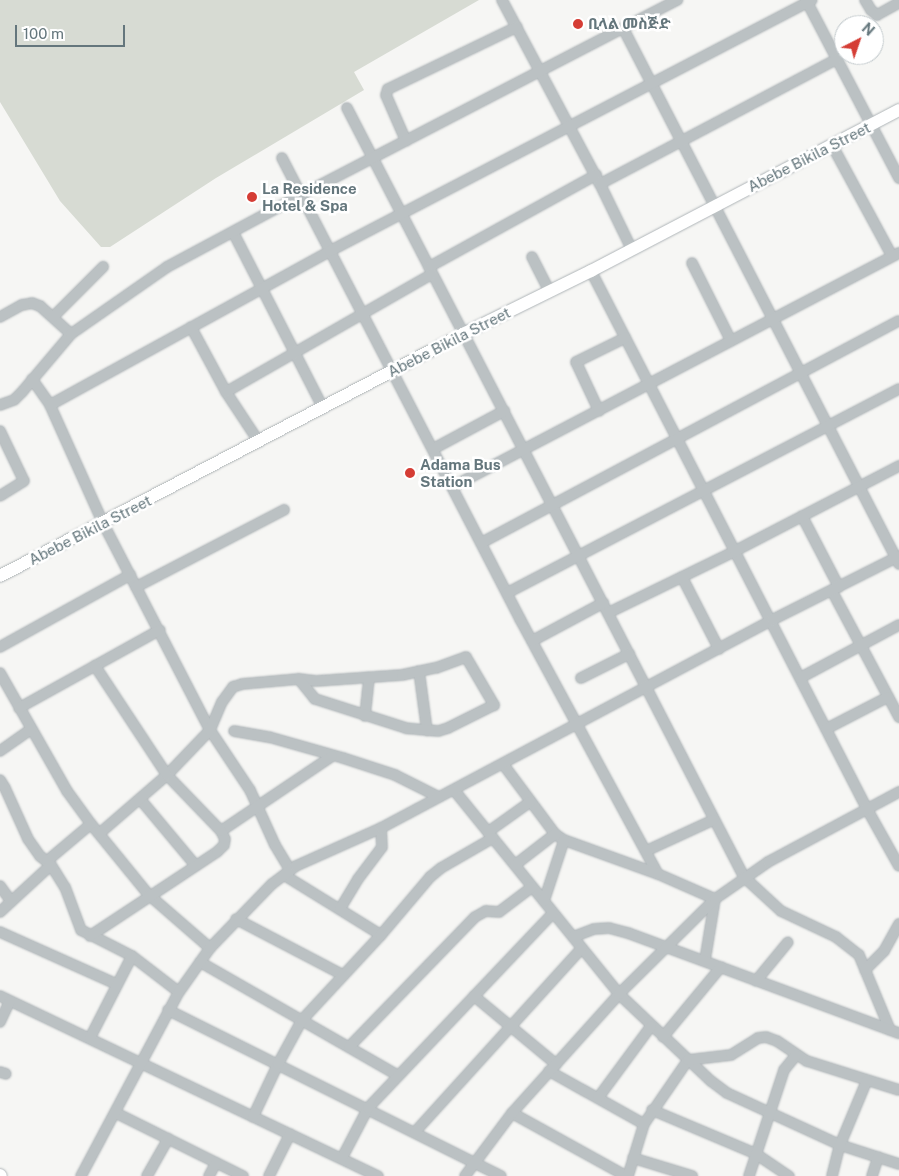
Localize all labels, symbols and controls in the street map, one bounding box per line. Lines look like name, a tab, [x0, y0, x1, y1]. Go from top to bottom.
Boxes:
scale bar	[18, 15, 128, 47]
place label: ቢላል መስጅድ	[588, 15, 671, 33]
north arrow	[834, 15, 884, 65]
marker: ቢላል መስጅድ	[572, 18, 584, 30]
text: N	[859, 20, 878, 39]
text: 100 m	[23, 25, 64, 42]
street label: Abebe Bikila Street	[745, 118, 873, 196]
place label: La Residence Hotel & Spa	[262, 179, 357, 214]
marker: La Residence Hotel & Spa	[246, 191, 258, 203]
street label: Abebe Bikila Street	[385, 303, 513, 381]
place label: Adama Bus Station	[420, 455, 501, 490]
marker: Adama Bus Station	[404, 467, 416, 479]
street label: Abebe Bikila Street	[26, 491, 154, 569]

